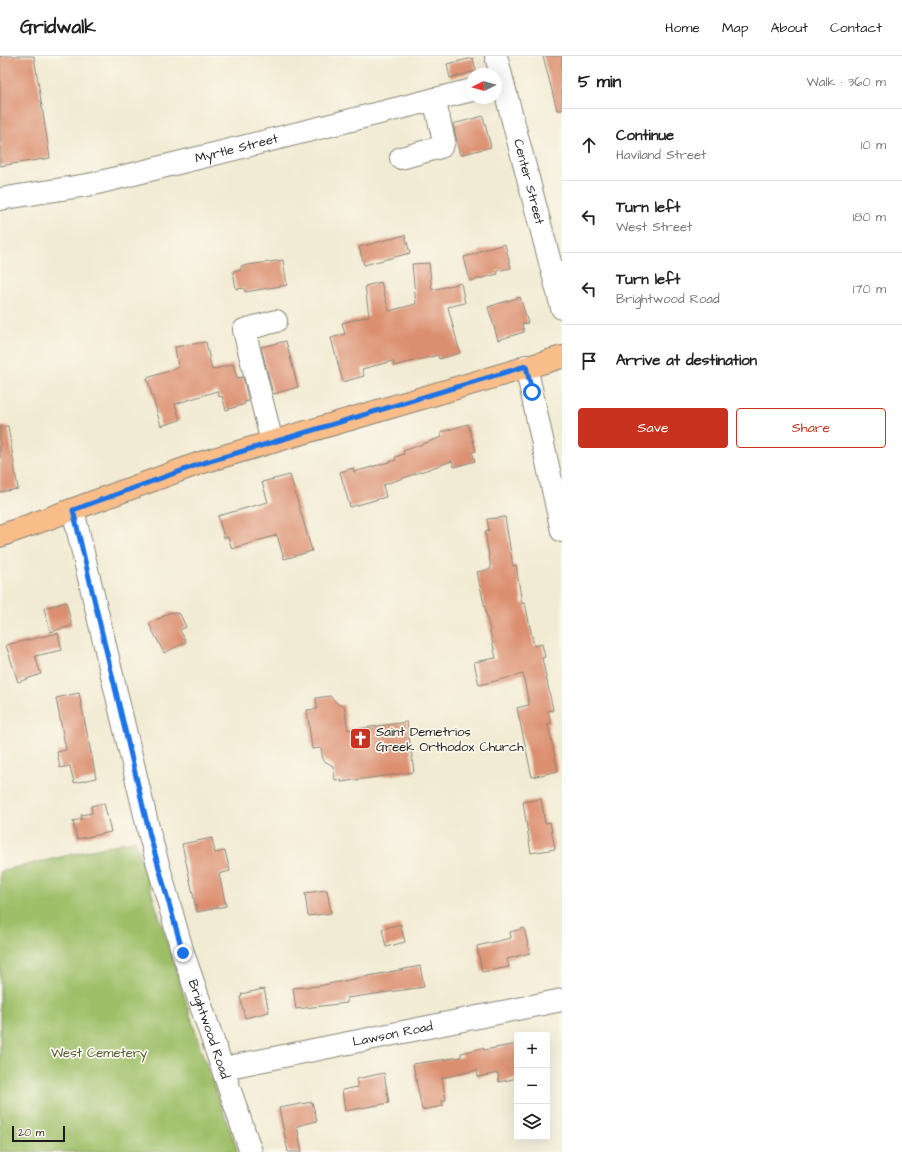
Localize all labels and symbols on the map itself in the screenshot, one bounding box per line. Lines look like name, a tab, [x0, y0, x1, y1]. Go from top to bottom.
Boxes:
north arrow	[466, 68, 502, 104]
street label: Myrtle Street	[193, 129, 281, 167]
street label: Center Street	[509, 137, 549, 227]
route start	[523, 383, 541, 401]
place label: Saint Demetrios Greek Orthodox Church	[376, 723, 524, 756]
church icon: Saint Demetrios Greek Orthodox Church	[347, 726, 373, 752]
route end	[174, 944, 192, 962]
street label: Brightwood Road	[184, 977, 234, 1081]
street label: Lawson Road	[351, 1017, 435, 1051]
park label: West Cemetery	[51, 1044, 147, 1063]
scale bar	[12, 1124, 65, 1143]

